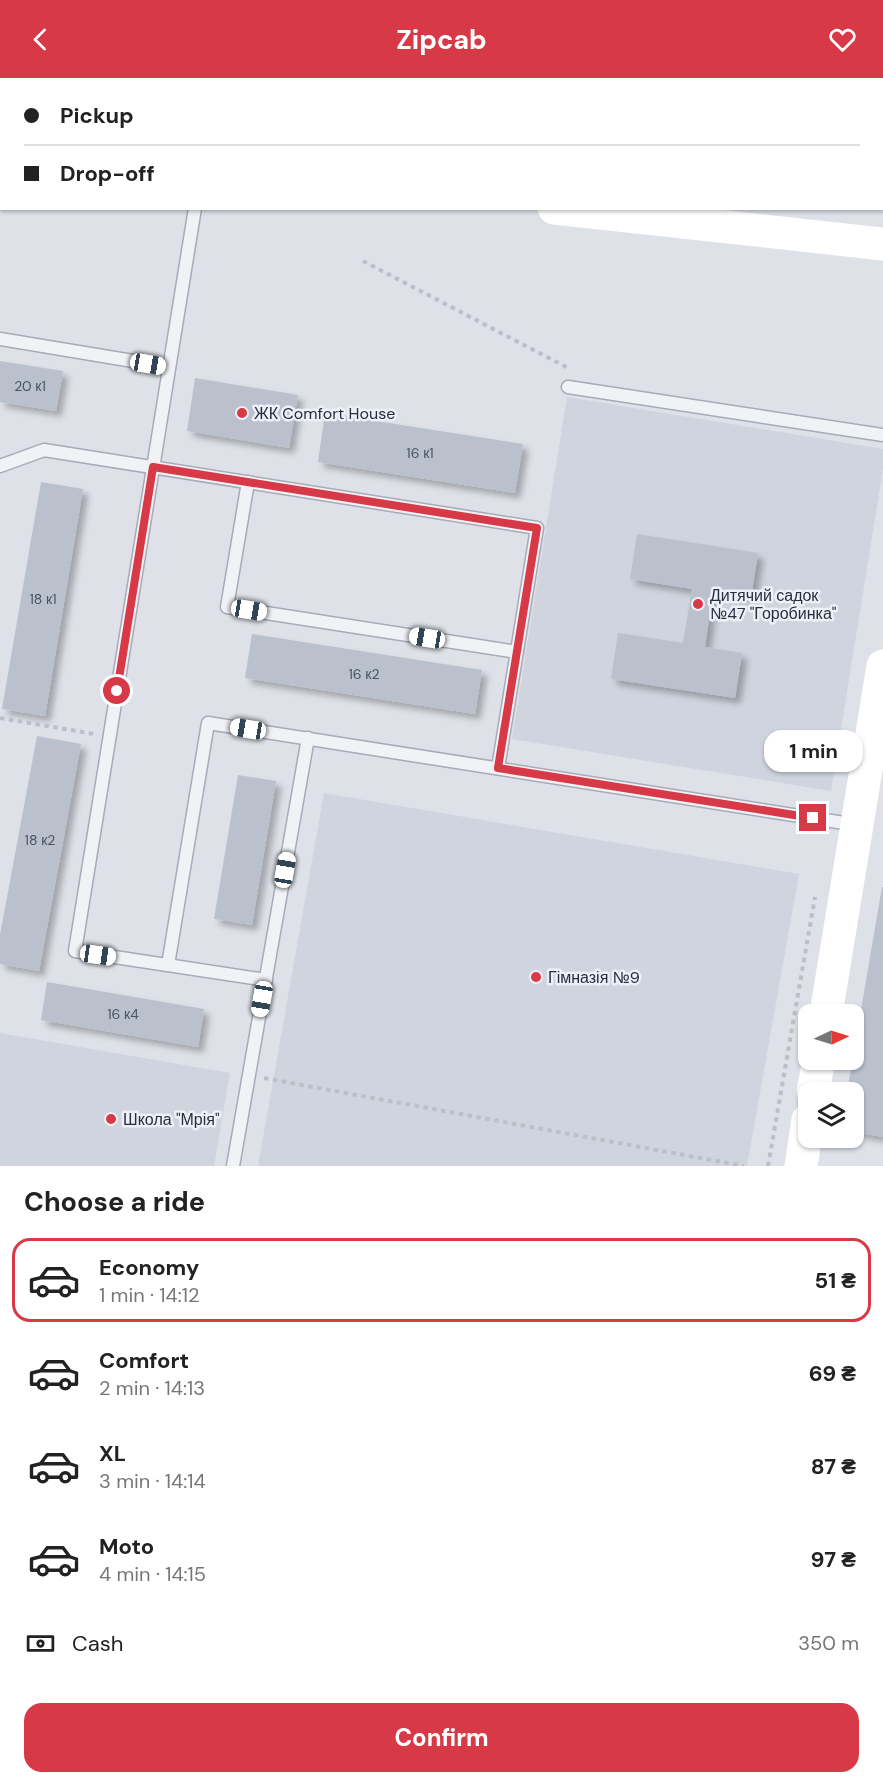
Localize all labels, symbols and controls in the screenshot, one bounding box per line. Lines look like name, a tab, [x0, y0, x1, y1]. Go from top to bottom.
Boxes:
text: Zipcab	[396, 22, 487, 57]
icon: back	[24, 23, 57, 56]
icon: heart	[826, 23, 859, 56]
text: Pickup	[60, 101, 134, 130]
text: Drop-off	[60, 159, 155, 188]
car	[129, 352, 167, 376]
house number: 20 к1	[14, 377, 46, 395]
place label: ЖК Comfort House	[254, 403, 395, 424]
marker: ЖК Comfort House	[235, 406, 249, 420]
house number: 16 к1	[406, 444, 434, 462]
place label: Дитячий садок №47 "Горобинка"	[710, 585, 837, 624]
house number: 18 к1	[29, 590, 57, 608]
marker: Дитячий садок №47 "Горобинка"	[691, 597, 705, 611]
car	[230, 598, 268, 622]
car	[408, 626, 446, 650]
house number: 16 к2	[348, 665, 380, 683]
route start	[103, 677, 130, 704]
car	[229, 717, 267, 741]
callout: 1 min	[764, 731, 862, 773]
text: 1 min	[789, 738, 838, 764]
route end	[799, 804, 826, 831]
house number: 18 к2	[25, 831, 55, 849]
car	[273, 851, 297, 889]
car	[79, 944, 117, 966]
place label: Гімназія №9	[548, 967, 640, 988]
marker: Гімназія №9	[529, 970, 543, 984]
car	[250, 980, 274, 1018]
north arrow	[798, 1004, 864, 1070]
map controls	[798, 1004, 864, 1148]
house number: 16 к4	[107, 1005, 139, 1023]
button: layers	[798, 1082, 864, 1148]
place label: Школа "Мрія"	[123, 1109, 220, 1130]
marker: Школа "Мрія"	[104, 1112, 118, 1126]
text: Choose a ride	[24, 1184, 205, 1219]
icon: car	[27, 1253, 81, 1307]
text: Economy	[99, 1253, 199, 1282]
text: 51 ₴	[814, 1266, 856, 1295]
text: 1 min · 14:12	[99, 1282, 199, 1308]
icon: car	[27, 1346, 81, 1400]
text: Comfort	[99, 1346, 189, 1375]
text: 69 ₴	[809, 1359, 856, 1388]
text: 2 min · 14:13	[99, 1375, 205, 1401]
icon: car	[27, 1439, 81, 1493]
text: XL	[99, 1439, 126, 1468]
text: 87 ₴	[811, 1452, 856, 1481]
text: 3 min · 14:14	[99, 1468, 206, 1494]
icon: car	[27, 1532, 81, 1586]
text: Moto	[99, 1532, 154, 1561]
text: 97 ₴	[811, 1545, 856, 1574]
text: 4 min · 14:15	[99, 1561, 206, 1587]
icon: cash	[24, 1627, 57, 1660]
text: Cash	[72, 1629, 123, 1658]
text: 350 m	[798, 1630, 859, 1656]
button: Confirm	[24, 1703, 859, 1772]

